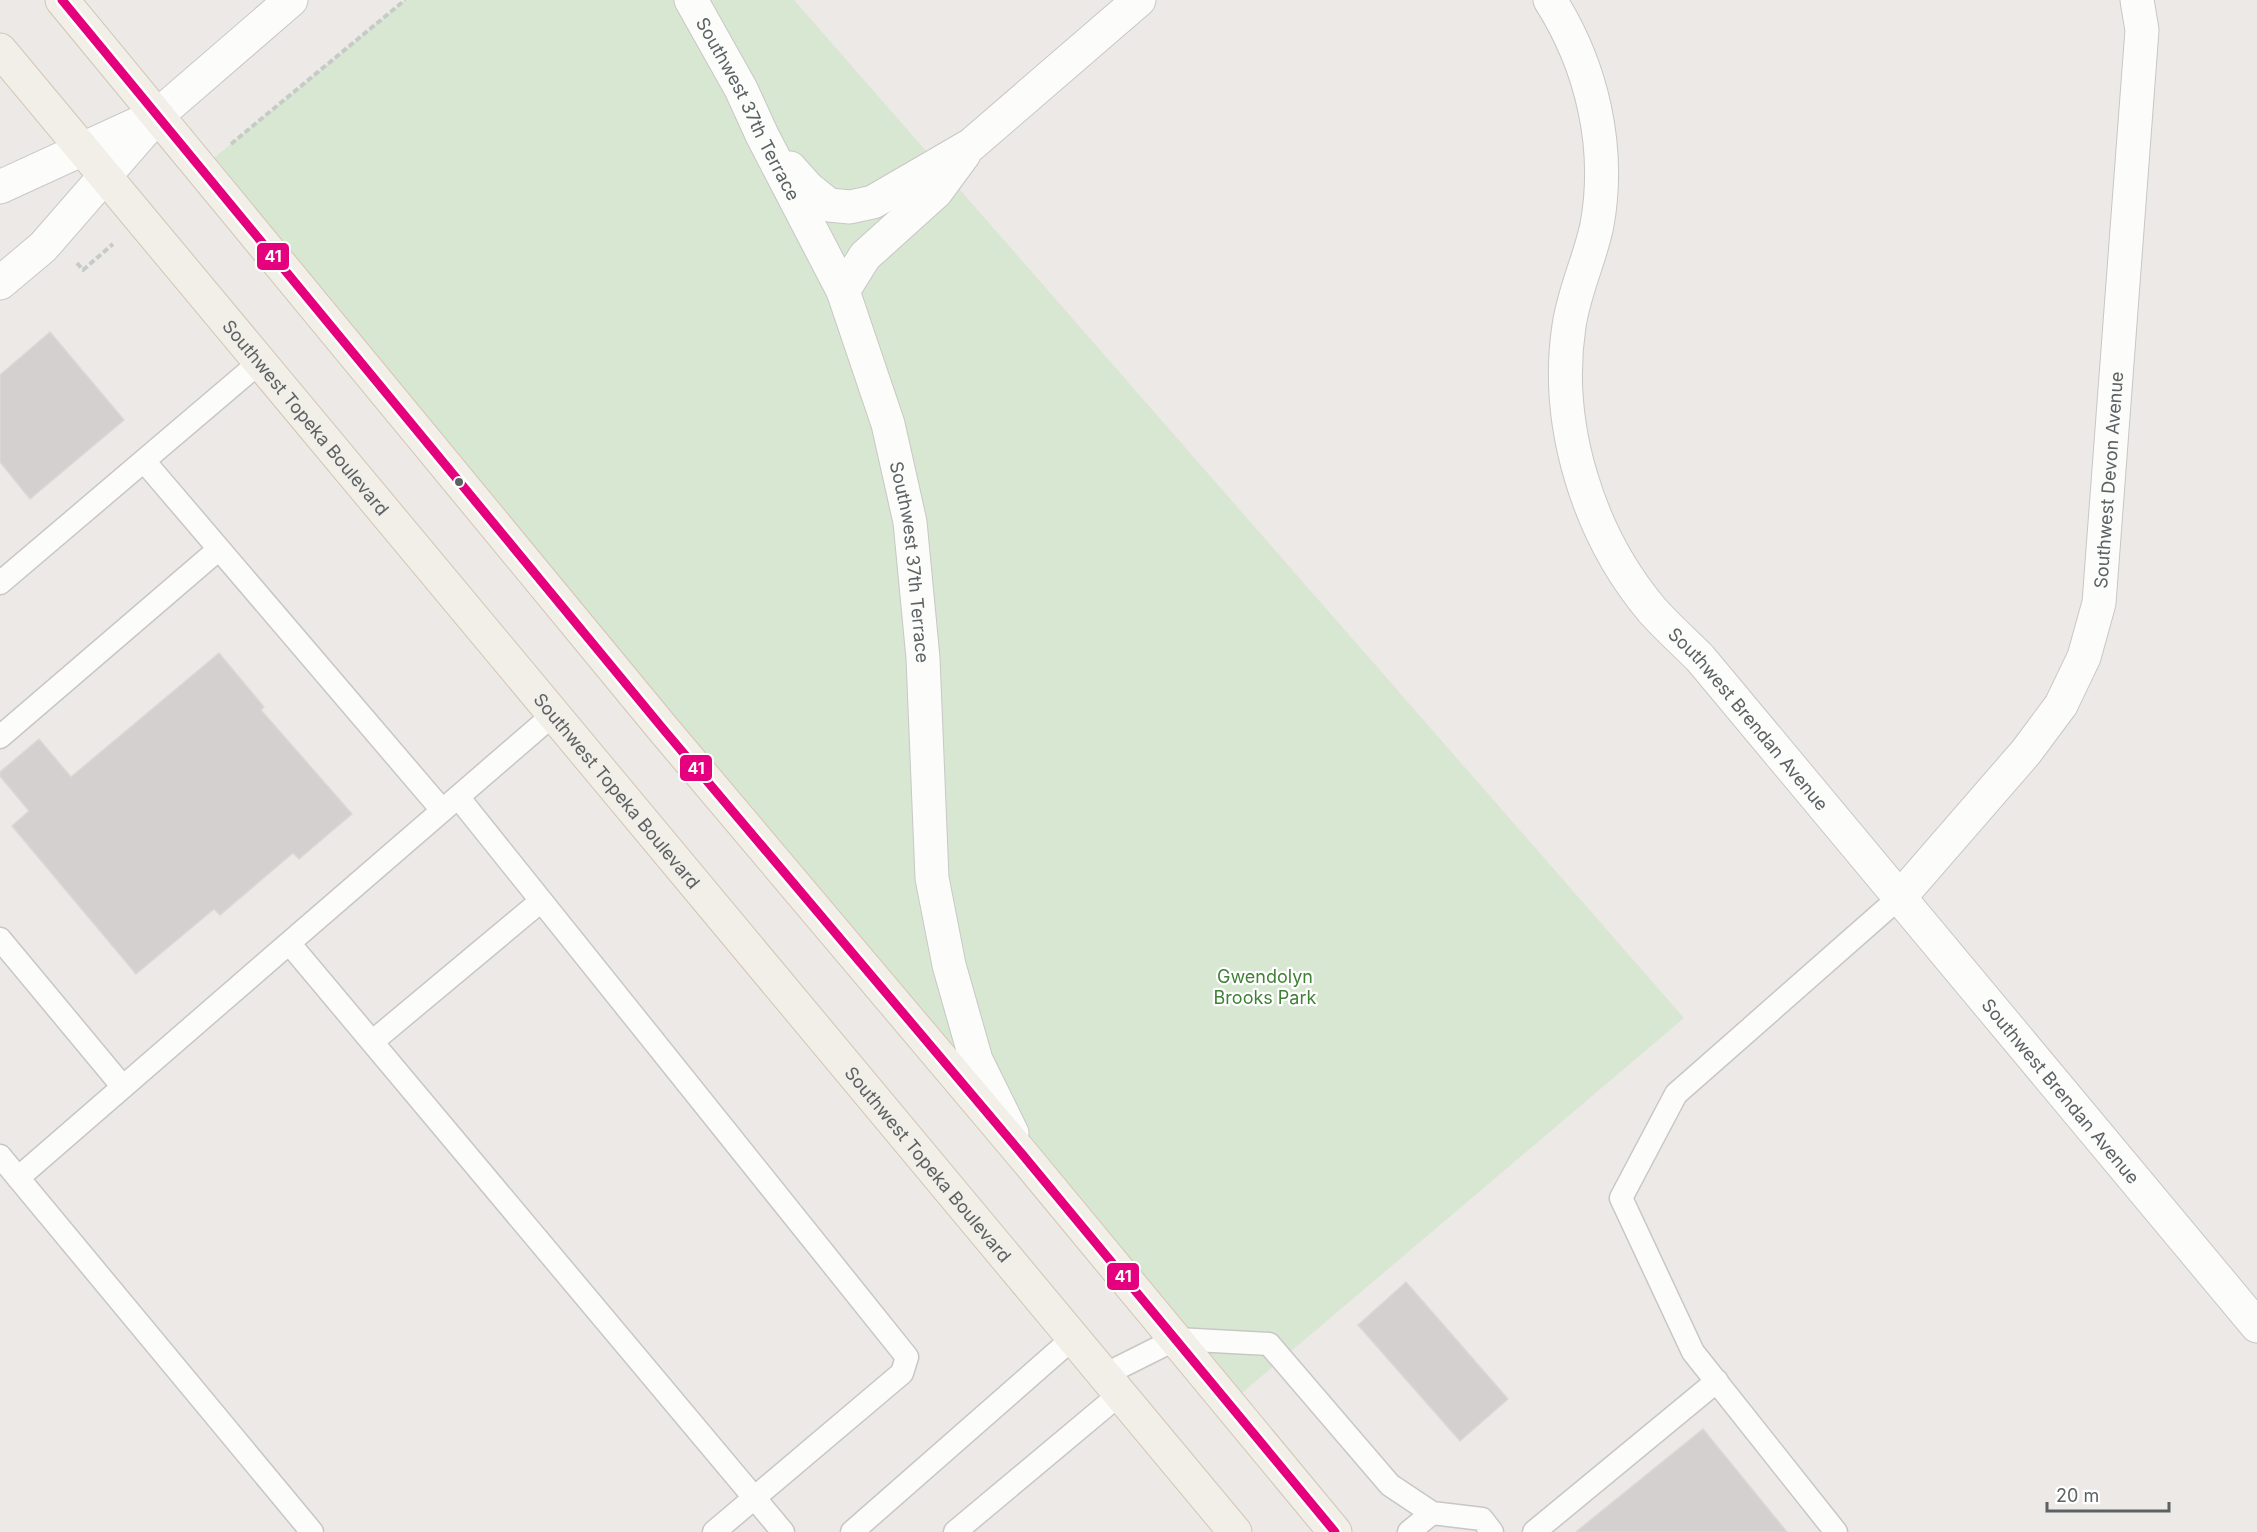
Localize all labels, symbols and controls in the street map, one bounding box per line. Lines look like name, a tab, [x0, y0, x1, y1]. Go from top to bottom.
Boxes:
street label: Southwest 37th Terrace	[692, 13, 805, 204]
line badge: 41	[256, 242, 290, 271]
text: 41	[264, 246, 282, 266]
street label: Southwest Topeka Boulevard	[219, 315, 393, 519]
street label: Southwest Devon Avenue	[2090, 371, 2127, 589]
street label: Southwest 37th Terrace	[886, 459, 934, 664]
unlabelled marker	[453, 476, 465, 488]
street label: Southwest Brendan Avenue	[1664, 623, 1833, 814]
street label: Southwest Topeka Boulevard	[530, 689, 705, 893]
line badge: 41	[679, 754, 713, 782]
text: 41	[687, 758, 705, 778]
park label: Gwendolyn Brooks Park	[1214, 966, 1317, 1008]
street label: Southwest Brendan Avenue	[1978, 994, 2144, 1188]
street label: Southwest Topeka Boulevard	[841, 1062, 1016, 1266]
line badge: 41	[1106, 1262, 1140, 1291]
text: 41	[1114, 1266, 1132, 1286]
scale bar	[2047, 1475, 2168, 1513]
text: 20 m	[2056, 1485, 2099, 1506]

